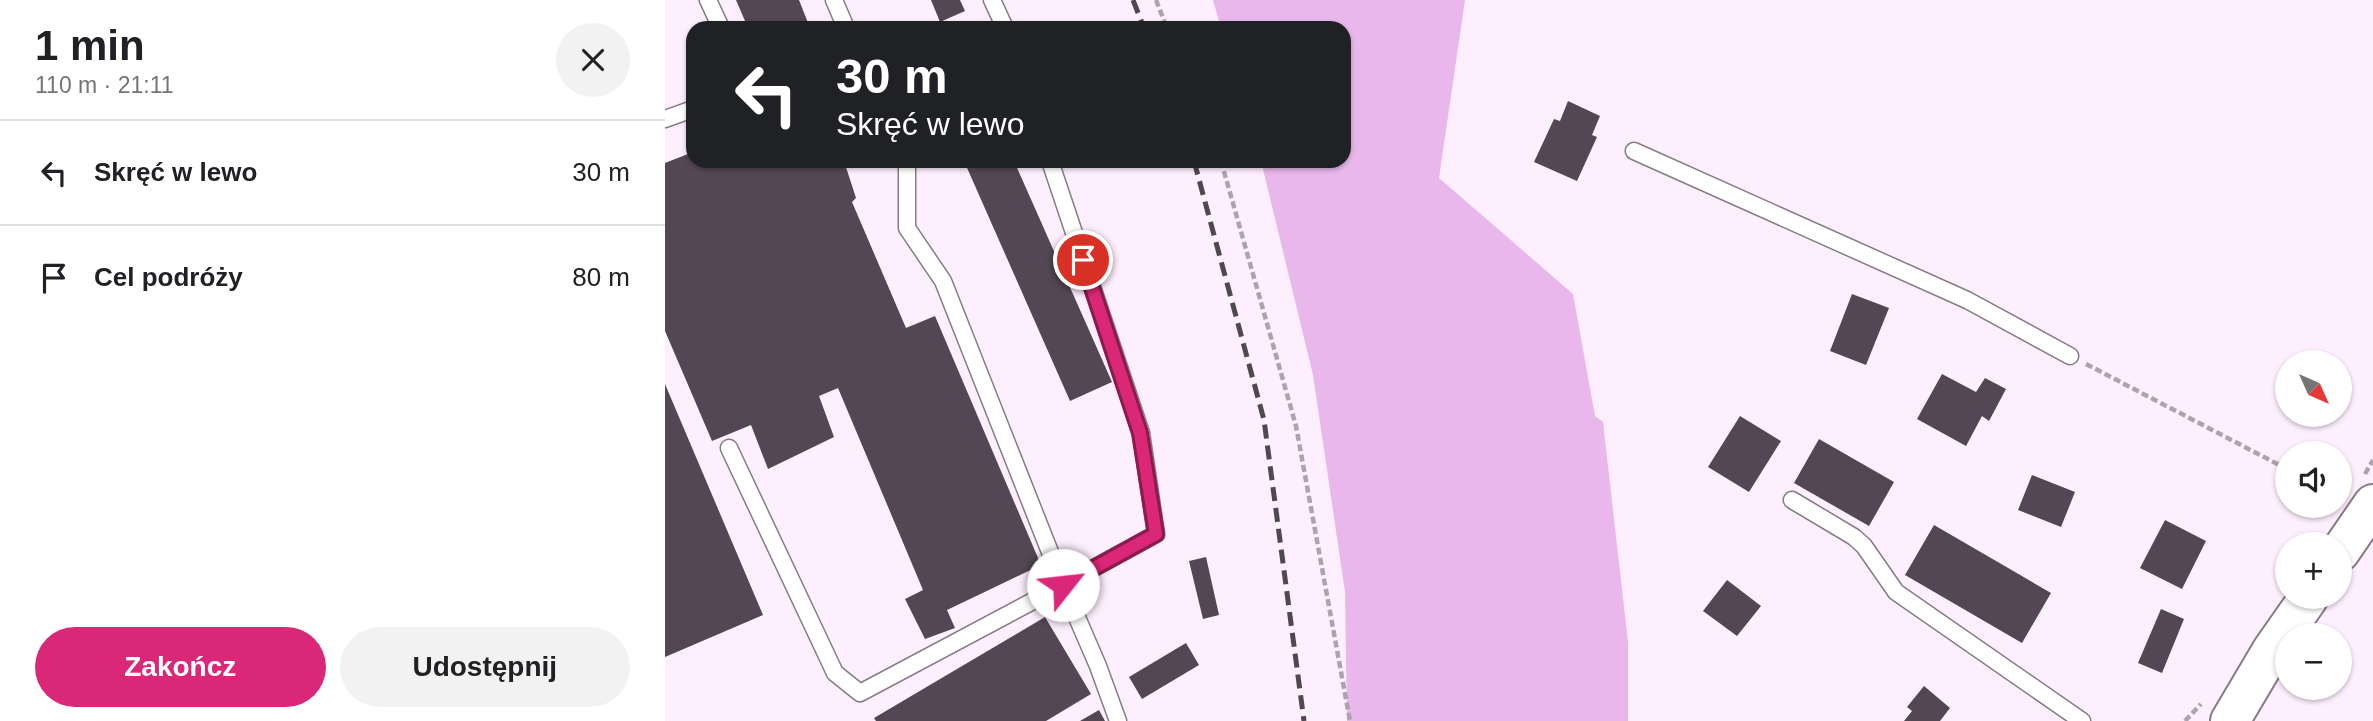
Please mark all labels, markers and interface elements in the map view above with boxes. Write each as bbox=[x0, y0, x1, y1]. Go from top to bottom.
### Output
text: 1 min bbox=[35, 22, 145, 69]
button: close bbox=[556, 23, 630, 97]
icon: left bbox=[721, 49, 812, 140]
text: 30 m bbox=[836, 49, 948, 103]
text: 110 m · 21:11 bbox=[35, 72, 174, 98]
text: Skręć w lewo bbox=[836, 106, 1025, 142]
icon: left bbox=[35, 154, 73, 192]
text: Skręć w lewo bbox=[94, 157, 257, 187]
text: 30 m bbox=[572, 157, 630, 187]
pin bbox=[1053, 230, 1113, 290]
icon: arrive bbox=[1064, 241, 1102, 279]
icon: arrive bbox=[35, 259, 73, 297]
text: Cel podróży bbox=[94, 262, 243, 292]
text: 80 m bbox=[572, 262, 630, 292]
north arrow bbox=[2275, 350, 2352, 427]
map controls bbox=[2275, 350, 2352, 700]
button: sound bbox=[2275, 441, 2352, 518]
button: + bbox=[2275, 532, 2352, 609]
position arrow bbox=[1026, 548, 1100, 622]
button: − bbox=[2275, 623, 2352, 700]
button: Zakończ bbox=[35, 627, 326, 707]
button: Udostępnij bbox=[340, 627, 630, 707]

